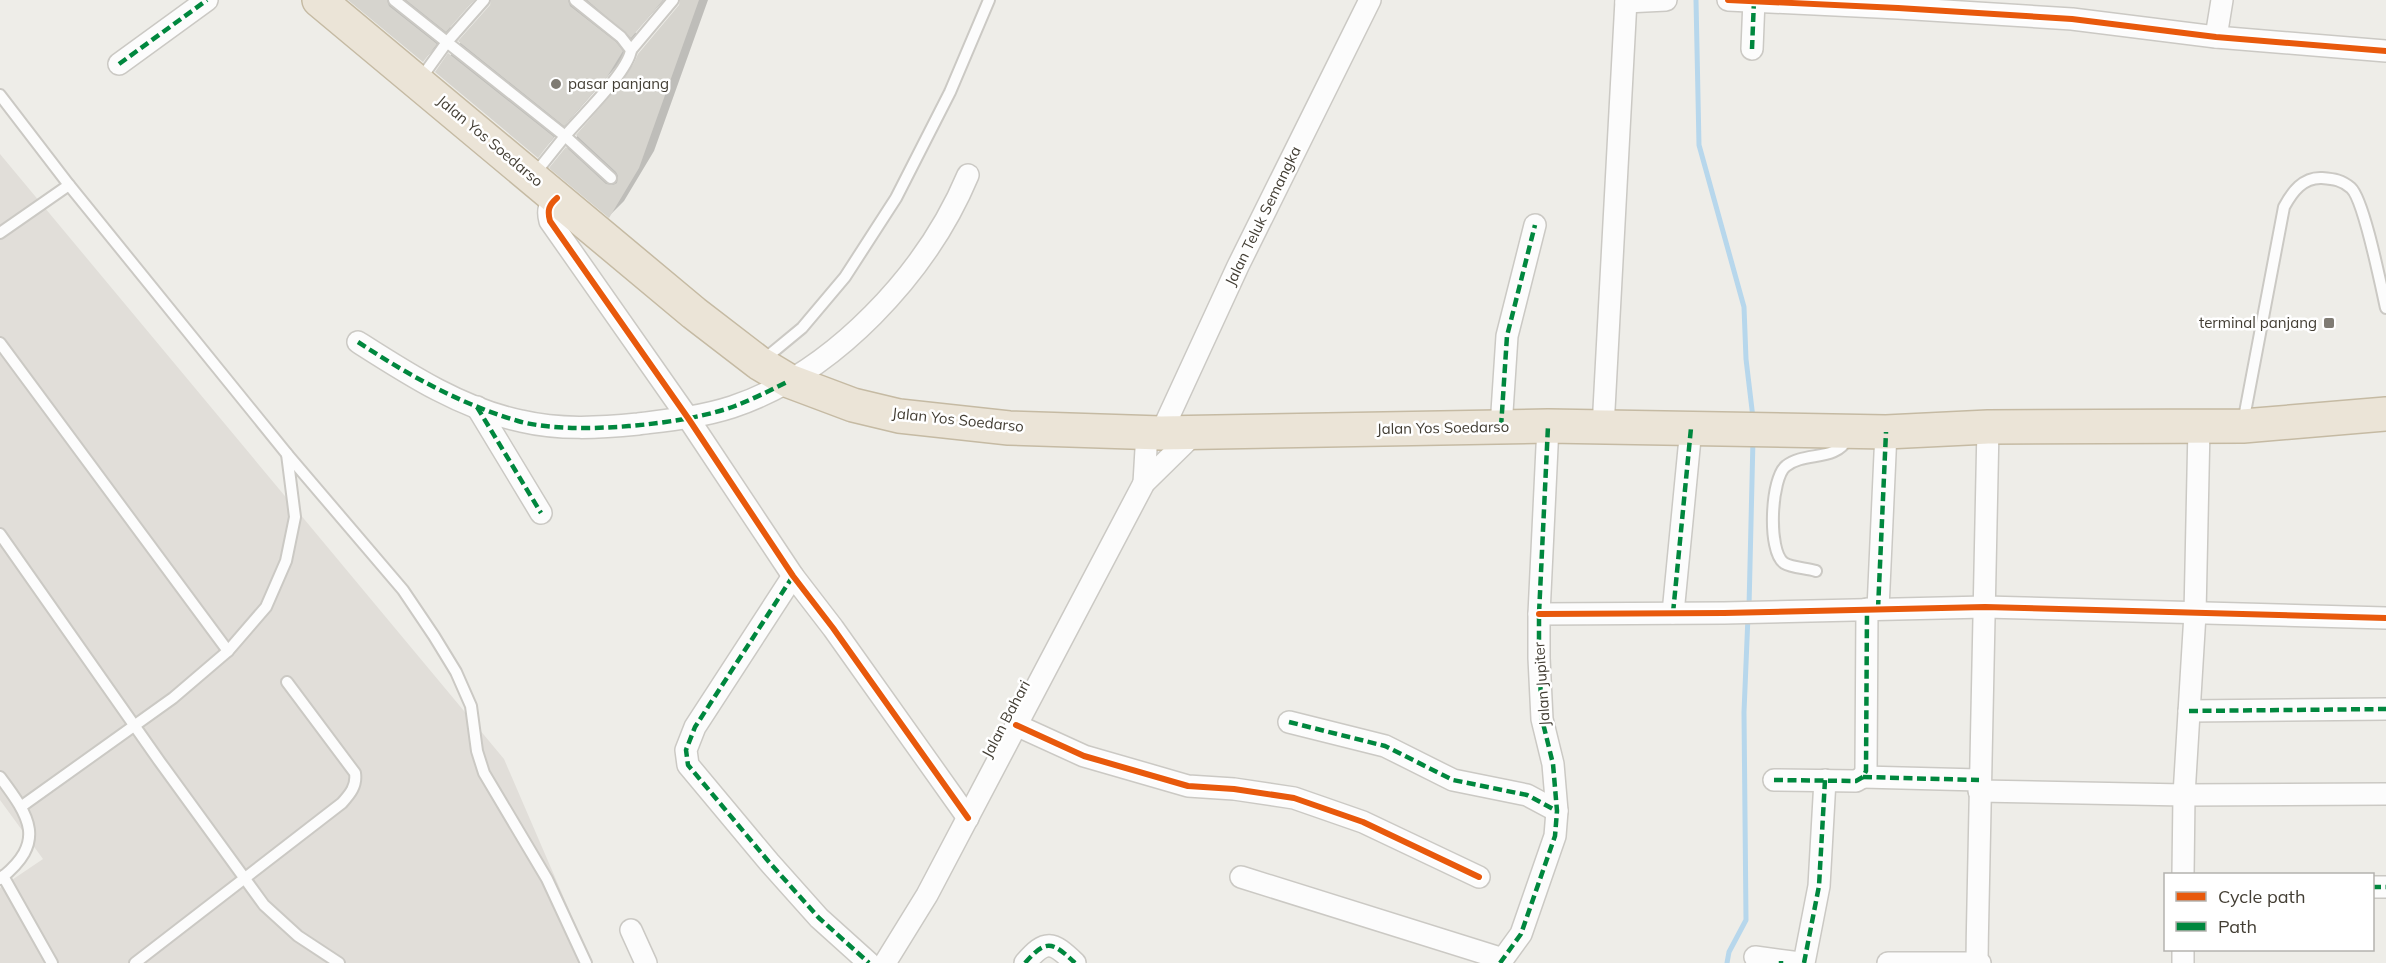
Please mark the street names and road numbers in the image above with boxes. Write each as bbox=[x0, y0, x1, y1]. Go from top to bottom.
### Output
street label: Jalan Yos Soedarso bbox=[433, 91, 547, 190]
street label: Jalan Teluk Semangka bbox=[1220, 143, 1305, 289]
street label: Jalan Yos Soedarso bbox=[891, 403, 1025, 436]
street label: Jalan Yos Soedarso bbox=[1377, 417, 1509, 438]
street label: Jalan Jupiter bbox=[1529, 641, 1554, 727]
street label: Jalan Bahari bbox=[977, 677, 1034, 761]

